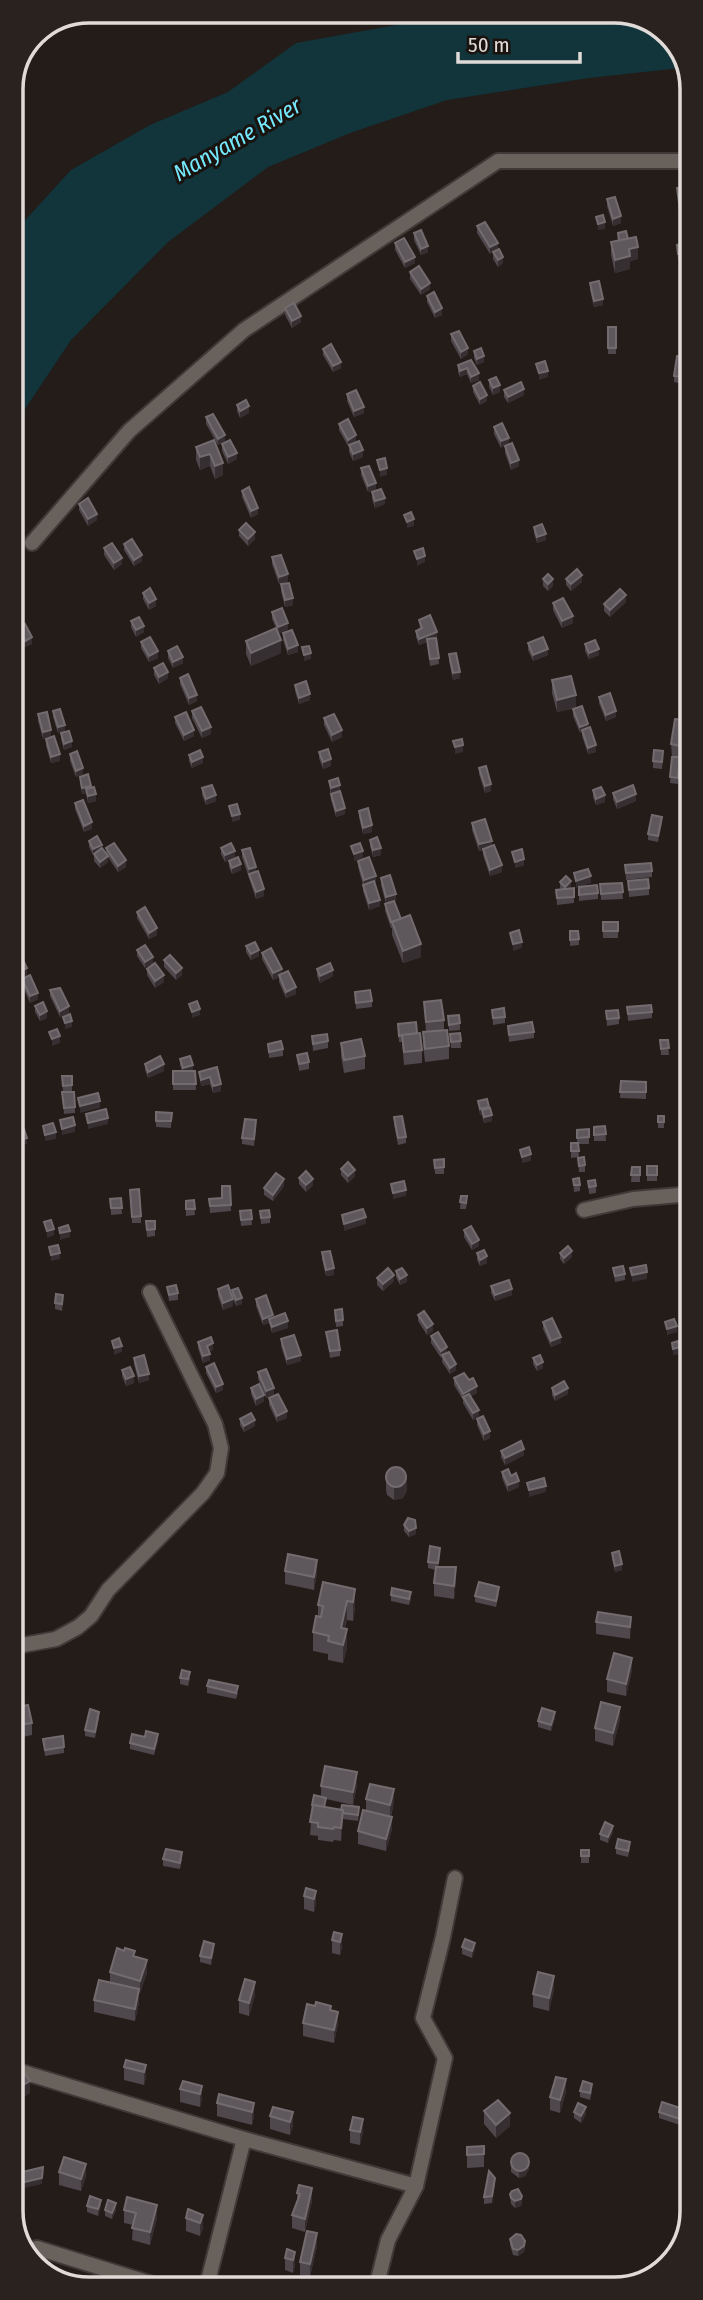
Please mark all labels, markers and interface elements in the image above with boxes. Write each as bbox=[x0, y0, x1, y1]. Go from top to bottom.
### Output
scale bar bbox=[458, 21, 580, 65]
text: 50 m bbox=[468, 32, 510, 58]
water label: Manyame River bbox=[168, 91, 307, 187]

